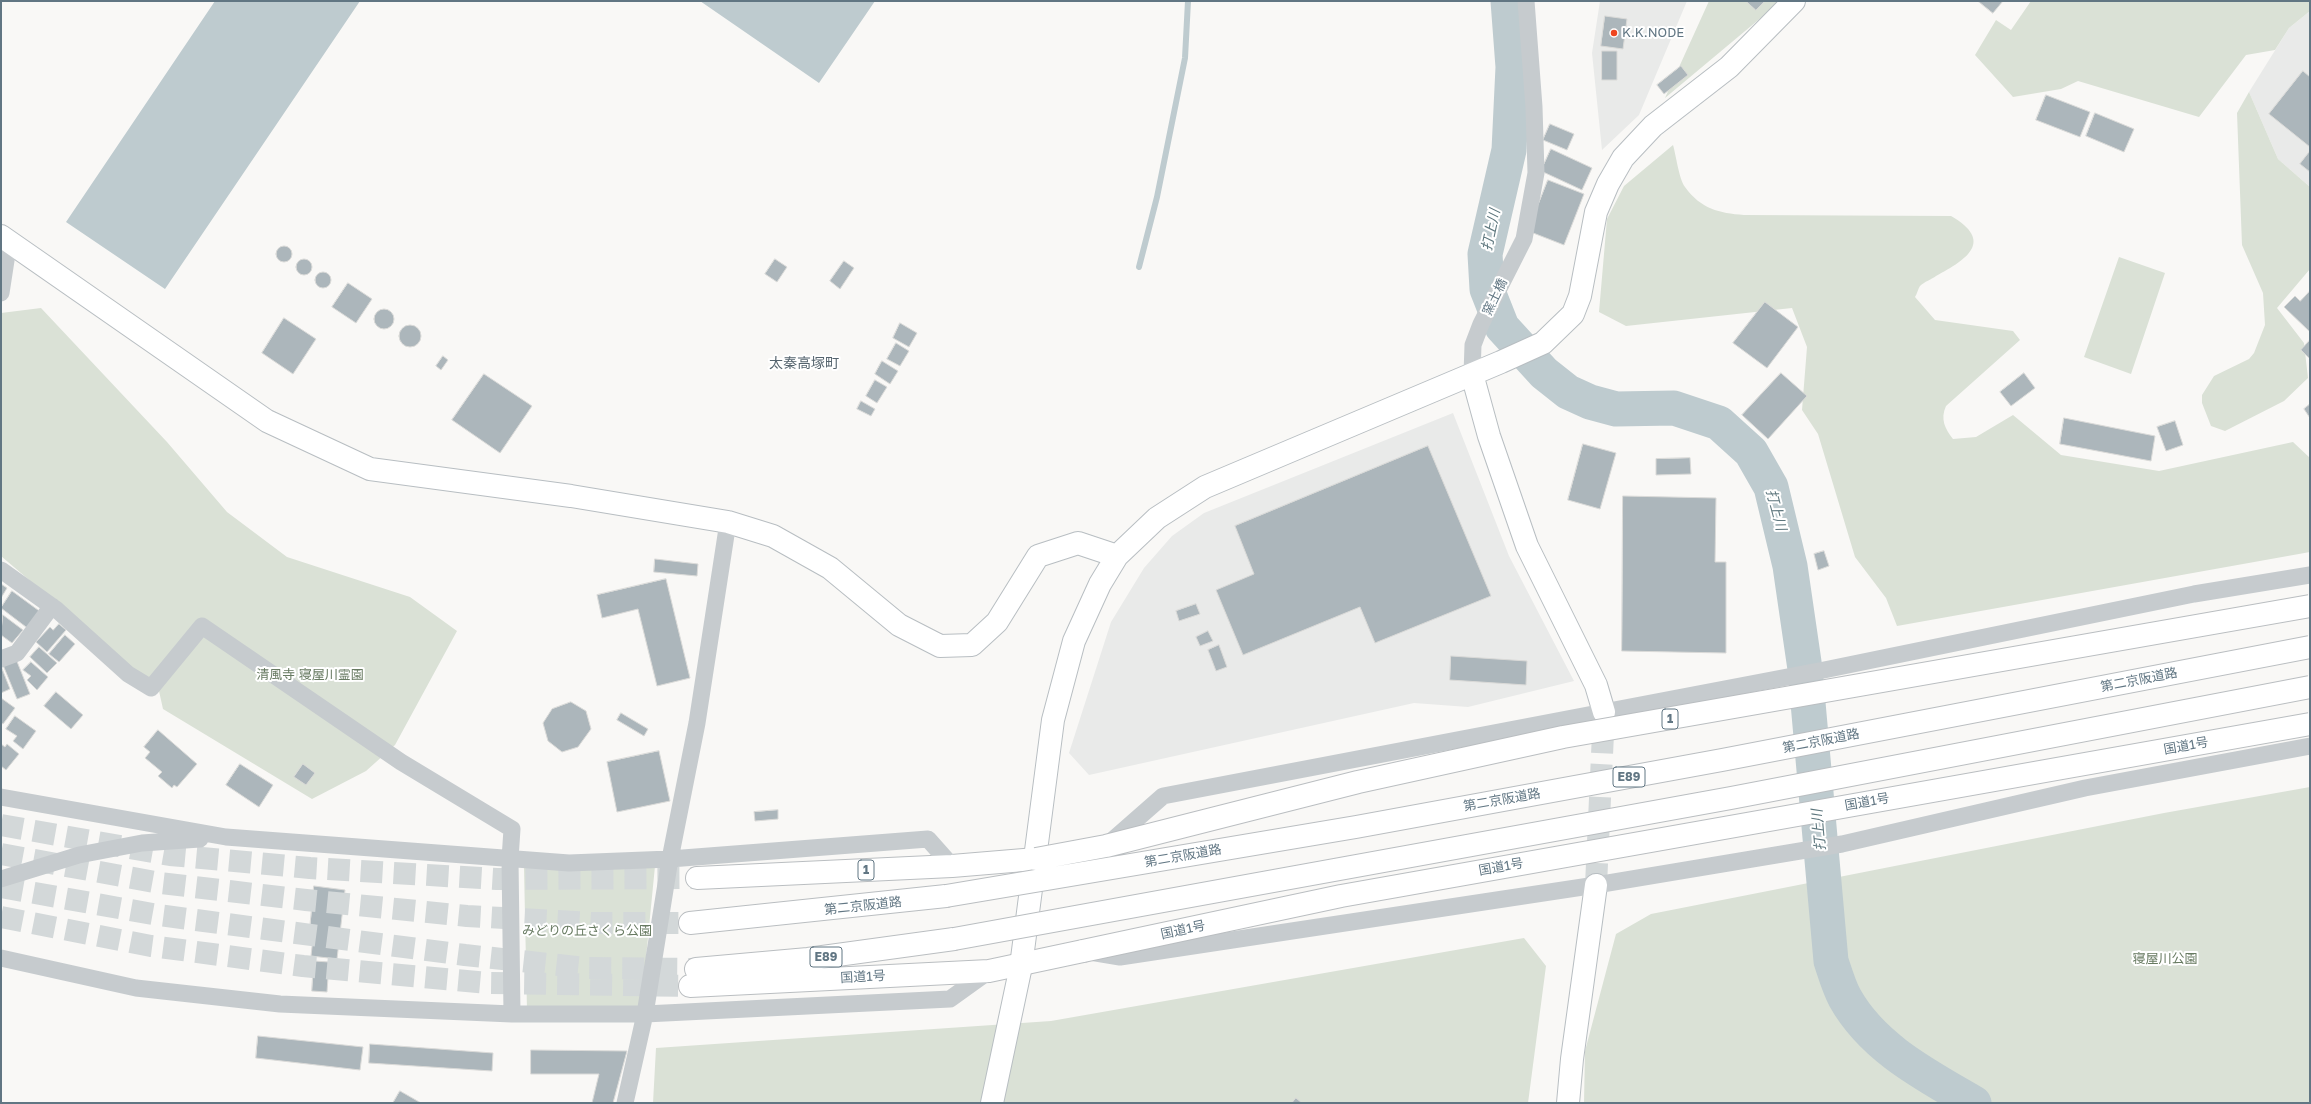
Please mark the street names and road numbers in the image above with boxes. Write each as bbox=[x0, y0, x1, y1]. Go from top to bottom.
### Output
street label: 窯土橋 bbox=[1479, 276, 1511, 318]
street label: 第二京阪道路 bbox=[2099, 665, 2179, 695]
road number: 1 bbox=[1662, 709, 1678, 729]
street label: 第二京阪道路 bbox=[1781, 726, 1861, 756]
street label: 国道1号 bbox=[2162, 734, 2210, 758]
road number: E89 bbox=[1613, 767, 1645, 787]
street label: 第二京阪道路 bbox=[1462, 786, 1542, 814]
street label: 国道1号 bbox=[1843, 790, 1891, 814]
street label: 第二京阪道路 bbox=[1143, 842, 1223, 870]
street label: 国道1号 bbox=[1477, 855, 1525, 879]
road number: 1 bbox=[858, 860, 874, 880]
street label: 第二京阪道路 bbox=[823, 894, 903, 918]
street label: 国道1号 bbox=[1159, 918, 1207, 942]
road number: E89 bbox=[810, 947, 842, 967]
street label: 国道1号 bbox=[840, 968, 886, 986]

